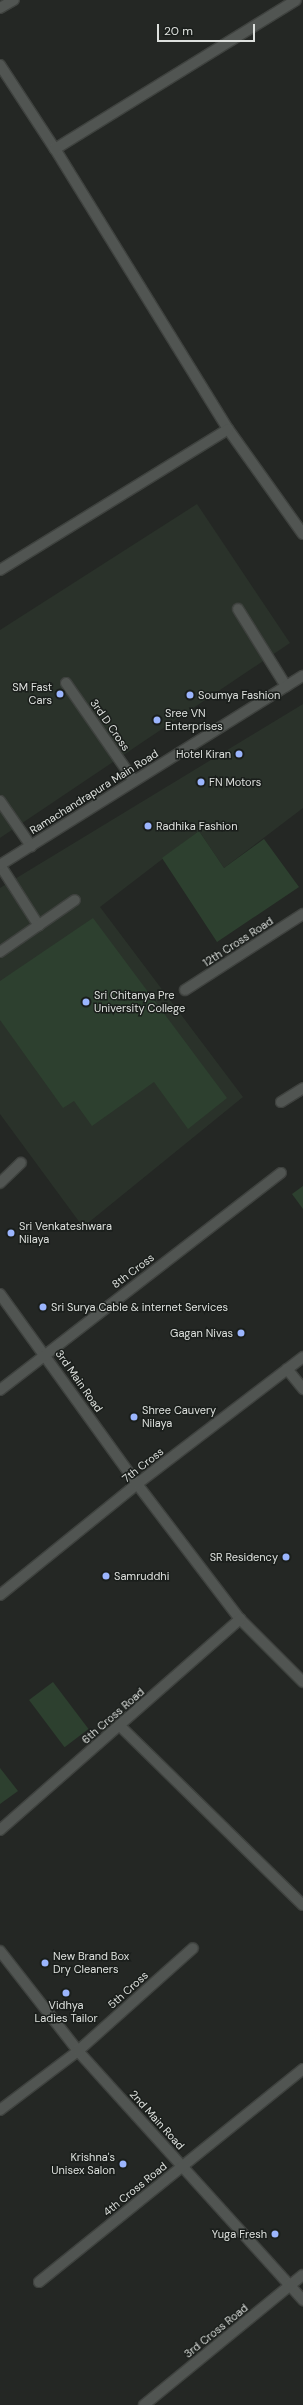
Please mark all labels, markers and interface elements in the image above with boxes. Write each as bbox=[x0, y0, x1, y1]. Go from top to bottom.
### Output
scale bar bbox=[159, 16, 257, 42]
text: 20 m bbox=[164, 23, 193, 39]
place label: SM Fast Cars bbox=[12, 681, 52, 707]
place label: Soumya Fashion bbox=[198, 688, 280, 702]
marker: SM Fast Cars bbox=[55, 689, 65, 699]
marker: Soumya Fashion bbox=[185, 690, 195, 700]
street label: 3rd D Cross bbox=[87, 697, 133, 753]
place label: Sree VN Enterprises bbox=[165, 707, 223, 733]
marker: Sree VN Enterprises bbox=[152, 715, 162, 725]
street label: Ramachandrapura Main Road bbox=[27, 747, 161, 837]
place label: Hotel Kiran bbox=[176, 747, 231, 761]
marker: Hotel Kiran bbox=[234, 749, 244, 759]
place label: FN Motors bbox=[209, 775, 261, 789]
marker: FN Motors bbox=[196, 777, 206, 787]
place label: Radhika Fashion bbox=[156, 819, 237, 833]
marker: Radhika Fashion bbox=[143, 821, 153, 831]
street label: 12th Cross Road bbox=[200, 914, 276, 970]
place label: Sri Chitanya Pre University College bbox=[94, 989, 185, 1015]
marker: Sri Chitanya Pre University College bbox=[81, 997, 91, 1007]
place label: Sri Venkateshwara Nilaya bbox=[19, 1220, 112, 1246]
marker: Sri Venkateshwara Nilaya bbox=[6, 1228, 16, 1238]
street label: 8th Cross bbox=[109, 1251, 157, 1291]
place label: Sri Surya Cable & internet Services bbox=[51, 1300, 228, 1314]
marker: Sri Surya Cable & internet Services bbox=[38, 1302, 48, 1312]
place label: Gagan Nivas bbox=[170, 1326, 233, 1340]
marker: Gagan Nivas bbox=[236, 1328, 246, 1338]
street label: 3rd Main Road bbox=[53, 1347, 105, 1415]
place label: Shree Cauvery Nilaya bbox=[142, 1404, 216, 1430]
marker: Shree Cauvery Nilaya bbox=[129, 1412, 139, 1422]
street label: 7th Cross bbox=[120, 1445, 166, 1485]
place label: SR Residency bbox=[210, 1550, 278, 1564]
marker: SR Residency bbox=[281, 1552, 291, 1562]
place label: Samruddhi bbox=[114, 1569, 169, 1583]
marker: Samruddhi bbox=[101, 1571, 111, 1581]
street label: 6th Cross Road bbox=[79, 1685, 147, 1747]
place label: New Brand Box Dry Cleaners bbox=[53, 1950, 129, 1976]
marker: New Brand Box Dry Cleaners bbox=[40, 1958, 50, 1968]
street label: 5th Cross bbox=[105, 1969, 151, 2011]
marker: Vidhya Ladies Tailor bbox=[61, 1988, 71, 1998]
place label: Vidhya Ladies Tailor bbox=[34, 1999, 98, 2025]
street label: 2nd Main Road bbox=[127, 2088, 187, 2152]
place label: Krishna's Unisex Salon bbox=[51, 2151, 115, 2177]
street label: 4th Cross Road bbox=[101, 2159, 169, 2219]
marker: Krishna's Unisex Salon bbox=[118, 2159, 128, 2169]
place label: Yuga Fresh bbox=[212, 2227, 267, 2241]
marker: Yuga Fresh bbox=[270, 2229, 280, 2239]
street label: 3rd Cross Road bbox=[182, 2301, 250, 2361]

